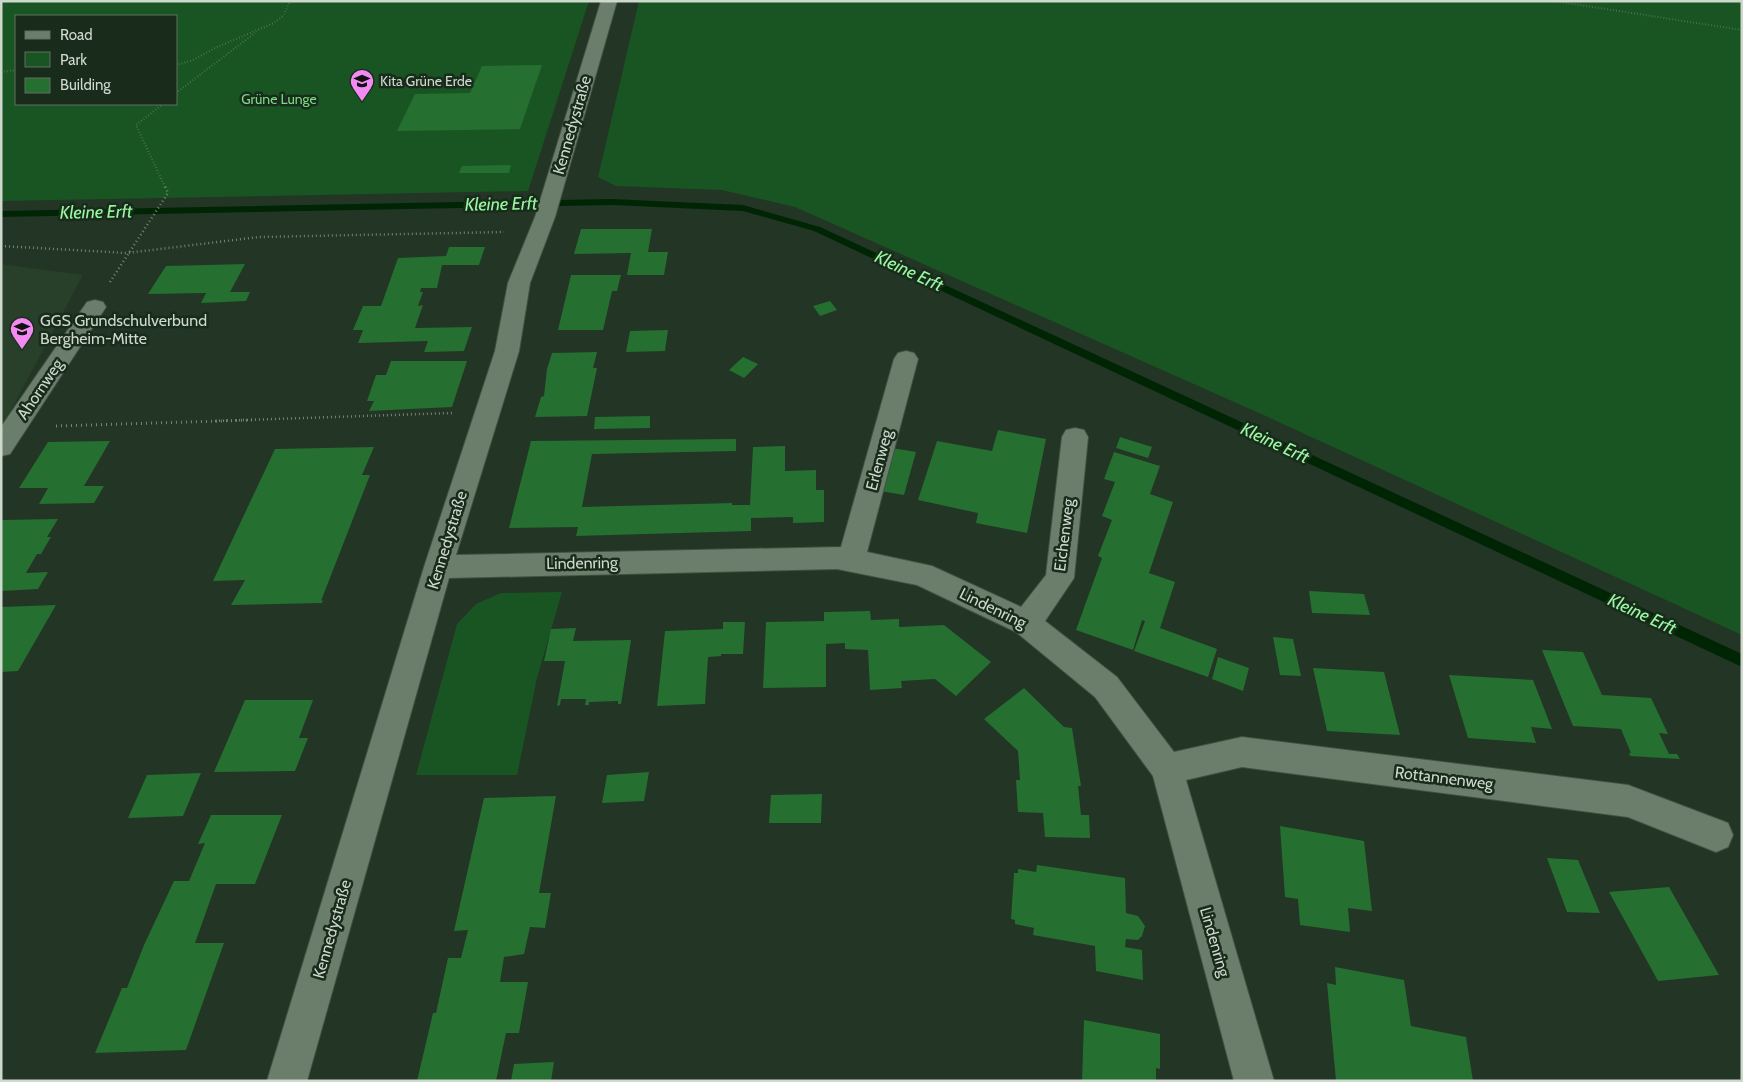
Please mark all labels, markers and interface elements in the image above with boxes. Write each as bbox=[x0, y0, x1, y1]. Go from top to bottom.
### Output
legend bbox=[15, 15, 178, 105]
text: Road bbox=[60, 26, 93, 44]
text: Park bbox=[60, 51, 87, 69]
school or university icon: Kita Grüne Erde bbox=[349, 68, 375, 102]
place label: Kita Grüne Erde bbox=[380, 72, 472, 90]
street label: Kennedystraße bbox=[549, 74, 595, 176]
text: Building bbox=[60, 76, 111, 94]
park label: Grüne Lunge bbox=[241, 90, 317, 108]
water label: Kleine Erft bbox=[464, 192, 538, 216]
water label: Kleine Erft bbox=[59, 200, 133, 224]
water label: Kleine Erft bbox=[871, 246, 947, 297]
place label: GGS Grundschulverbund Bergheim-Mitte bbox=[40, 311, 207, 348]
school or university icon: GGS Grundschulverbund Bergheim-Mitte bbox=[9, 316, 35, 350]
street label: Ahornweg bbox=[13, 354, 68, 423]
water label: Kleine Erft bbox=[1237, 418, 1313, 469]
street label: Erlenweg bbox=[862, 427, 896, 492]
street label: Kennedystraße bbox=[423, 489, 471, 591]
street label: Eichenweg bbox=[1050, 496, 1078, 572]
street label: Lindenring bbox=[546, 553, 619, 573]
street label: Lindenring bbox=[957, 584, 1030, 633]
water label: Kleine Erft bbox=[1604, 589, 1680, 640]
street label: Rottannenweg bbox=[1394, 763, 1495, 794]
street label: Kennedystraße bbox=[309, 878, 355, 980]
street label: Lindenring bbox=[1196, 905, 1234, 980]

